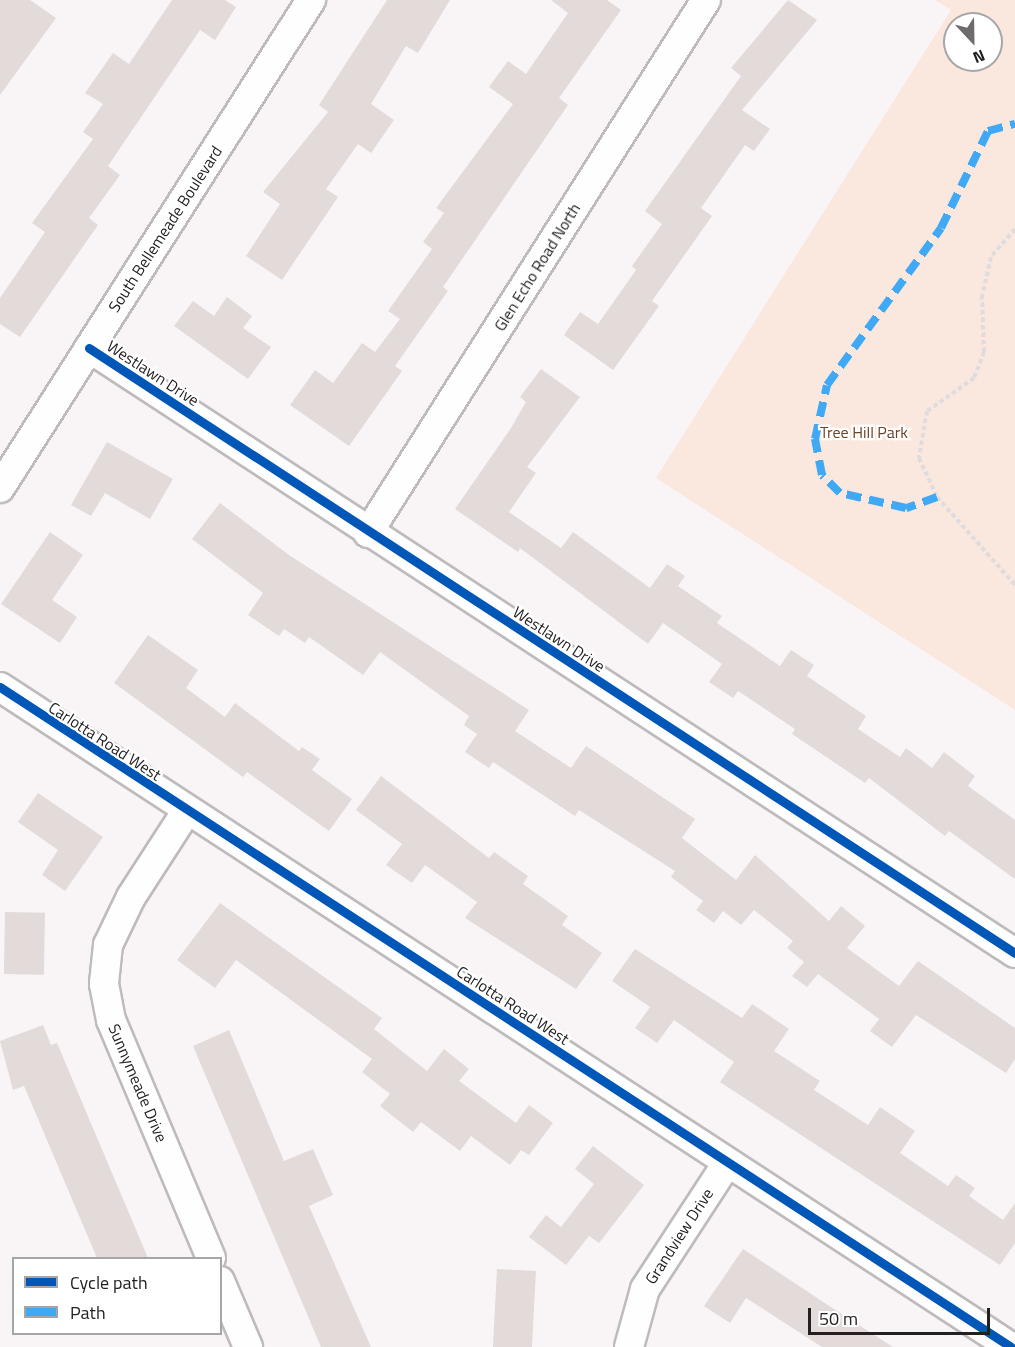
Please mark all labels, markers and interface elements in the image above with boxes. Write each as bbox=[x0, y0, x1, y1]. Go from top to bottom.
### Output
north arrow bbox=[943, 12, 1003, 72]
text: N bbox=[969, 44, 989, 70]
street label: South Bellemeade Boulevard bbox=[104, 142, 226, 316]
street label: Glen Echo Road North bbox=[490, 200, 584, 334]
street label: Westlawn Drive bbox=[103, 336, 203, 410]
park label: Tree Hill Park bbox=[820, 422, 908, 442]
street label: Westlawn Drive bbox=[509, 602, 609, 676]
street label: Carlotta Road West bbox=[45, 697, 165, 785]
street label: Carlotta Road West bbox=[453, 961, 573, 1049]
street label: Sunnymeade Drive bbox=[104, 1021, 172, 1145]
street label: Grandview Drive bbox=[641, 1184, 717, 1288]
legend bbox=[12, 1257, 222, 1335]
text: Cycle path bbox=[70, 1269, 148, 1296]
scale bar bbox=[811, 1296, 992, 1334]
text: Path bbox=[70, 1299, 106, 1326]
text: 50 m bbox=[819, 1305, 858, 1332]

